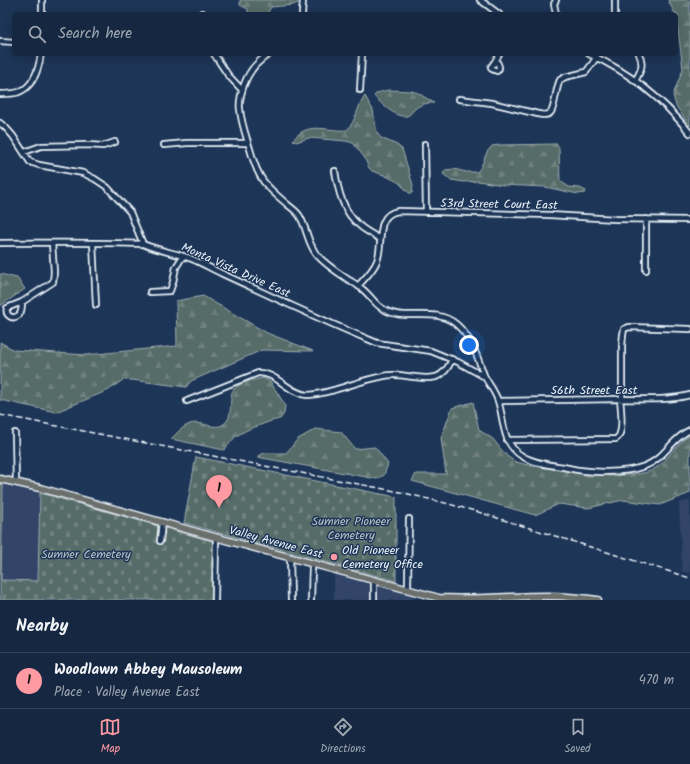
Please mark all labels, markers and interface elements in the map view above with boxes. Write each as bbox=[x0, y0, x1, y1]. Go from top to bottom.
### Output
search box bbox=[12, 12, 678, 56]
text: Search here bbox=[58, 22, 132, 46]
icon: search bbox=[26, 23, 48, 45]
street label: 53rd Street Court East bbox=[440, 194, 558, 215]
street label: Monta Vista Drive East bbox=[178, 238, 294, 303]
your location bbox=[459, 335, 479, 355]
street label: 56th Street East bbox=[551, 381, 638, 400]
pin: 1 bbox=[206, 475, 232, 508]
park label: Sumner Pioneer Cemetery bbox=[312, 512, 391, 545]
street label: Valley Avenue East bbox=[227, 521, 325, 564]
place label: Old Pioneer Cemetery Office bbox=[342, 541, 424, 574]
park label: Sumner Cemetery bbox=[41, 545, 131, 564]
marker: Old Pioneer Cemetery Office bbox=[329, 552, 339, 562]
text: Nearby bbox=[16, 613, 68, 640]
text: Woodlawn Abbey Mausoleum bbox=[54, 658, 242, 682]
text: 1 bbox=[27, 670, 31, 691]
text: 470 m bbox=[639, 670, 674, 691]
text: Place · Valley Avenue East bbox=[54, 682, 200, 703]
tab: Map bbox=[99, 716, 121, 758]
tab: Directions bbox=[320, 716, 366, 758]
tab: Saved bbox=[565, 716, 591, 758]

